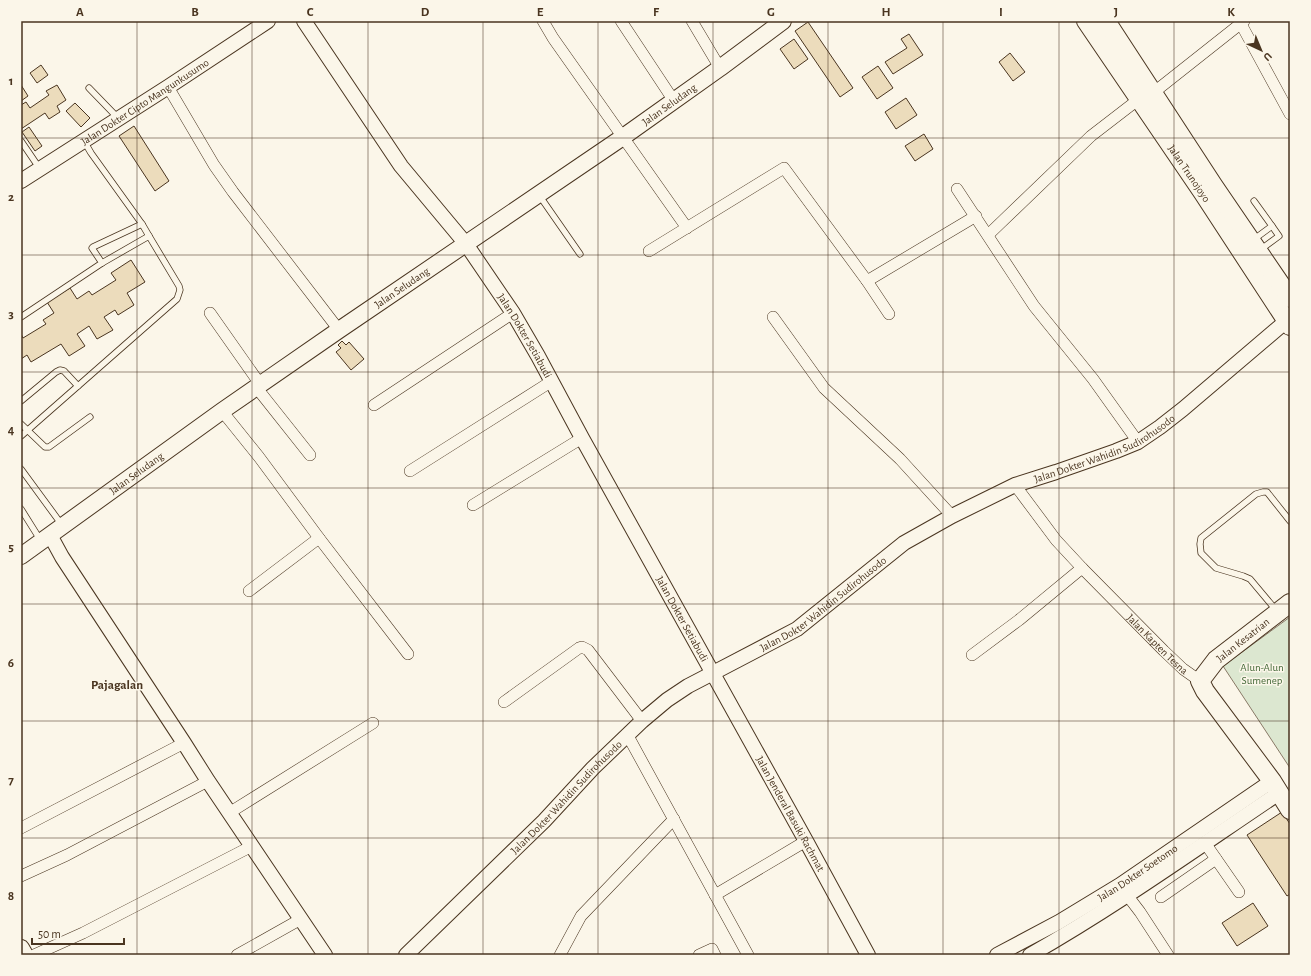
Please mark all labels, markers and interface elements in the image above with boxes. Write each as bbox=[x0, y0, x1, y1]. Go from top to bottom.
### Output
text: A bbox=[76, 6, 84, 19]
text: B bbox=[191, 6, 199, 19]
text: C bbox=[307, 6, 314, 19]
text: D bbox=[421, 6, 430, 19]
text: E bbox=[537, 6, 544, 19]
text: F bbox=[653, 6, 660, 19]
text: G bbox=[767, 6, 775, 19]
text: H bbox=[881, 6, 891, 19]
text: I bbox=[999, 6, 1003, 19]
text: J bbox=[1114, 6, 1118, 19]
text: K bbox=[1227, 6, 1235, 19]
north arrow bbox=[1241, 30, 1281, 70]
text: U bbox=[1261, 50, 1274, 63]
street label: Jalan Dokter Cipto Mangunkusumo bbox=[79, 56, 211, 147]
text: 1 bbox=[9, 75, 13, 88]
street label: Jalan Seludang bbox=[640, 81, 699, 127]
street label: Jalan Trunojoyo bbox=[1166, 143, 1213, 204]
text: 2 bbox=[8, 191, 14, 204]
street label: Jalan Seludang bbox=[372, 265, 432, 310]
street label: Jalan Dokter Setiabudi bbox=[496, 291, 554, 380]
text: 3 bbox=[8, 308, 14, 321]
street label: Jalan Dokter Wahidin Sudirohusodo bbox=[1033, 412, 1177, 484]
text: 4 bbox=[8, 424, 15, 437]
street label: Jalan Seludang bbox=[107, 449, 166, 496]
text: 5 bbox=[8, 541, 14, 554]
street label: Jalan Dokter Wahidin Sudirohusodo bbox=[758, 554, 888, 653]
street label: Jalan Dokter Setiabudi bbox=[654, 574, 711, 663]
street label: Jalan Kapten Tesna bbox=[1125, 612, 1190, 676]
street label: Jalan Kesatrian bbox=[1214, 616, 1272, 664]
text: 6 bbox=[8, 657, 14, 670]
park label: Alun-Alun Sumenep bbox=[1240, 662, 1284, 686]
district label: Pajagalan bbox=[91, 679, 143, 692]
street label: Jalan Dokter Wahidin Sudirohusodo bbox=[508, 738, 624, 856]
street label: Jalan Jenderal Basuki Rachmat bbox=[754, 754, 827, 874]
text: 7 bbox=[8, 774, 14, 787]
street label: Jalan Dokter Soetomo bbox=[1096, 842, 1179, 903]
text: 8 bbox=[8, 890, 14, 903]
scale bar bbox=[32, 920, 124, 946]
text: 50 m bbox=[38, 928, 61, 940]

